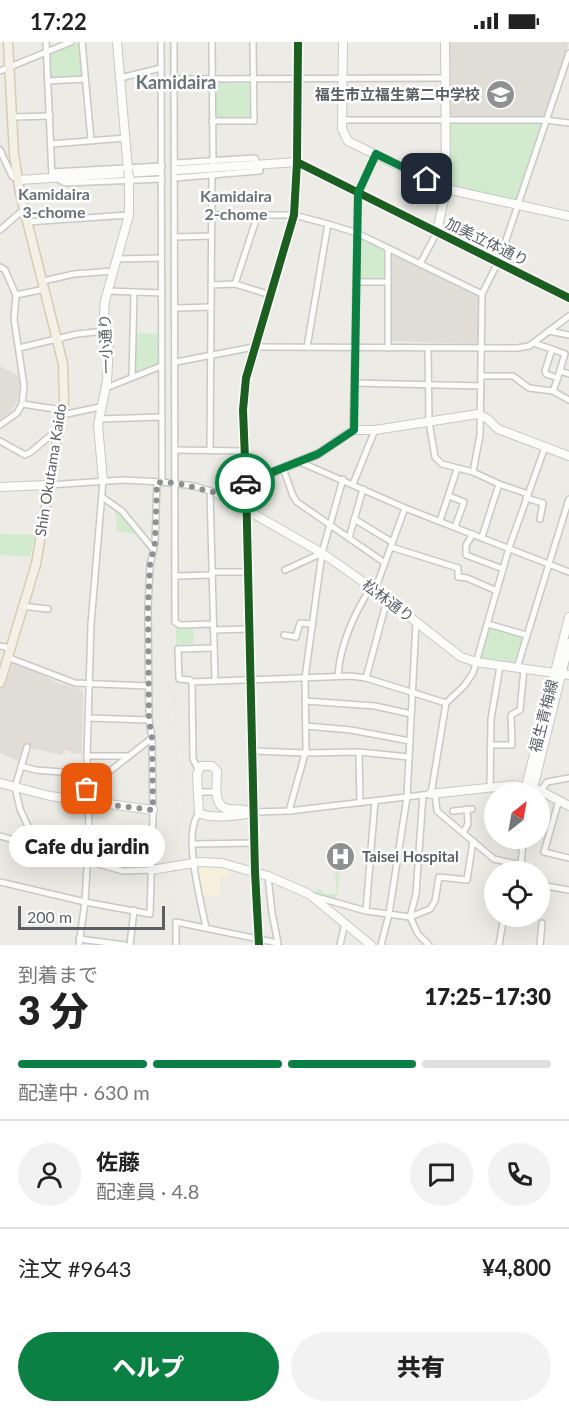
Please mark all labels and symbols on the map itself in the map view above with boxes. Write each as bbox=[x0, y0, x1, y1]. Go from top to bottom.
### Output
district label: Kamidaira bbox=[136, 71, 216, 93]
school or university icon: 福生市立福生第二中学校 bbox=[485, 79, 517, 111]
place label: 福生市立福生第二中学校 bbox=[314, 85, 480, 103]
pin bbox=[401, 153, 452, 204]
district label: Kamidaira 3-chome bbox=[18, 184, 90, 221]
district label: Kamidaira 2-chome bbox=[200, 186, 272, 223]
street label: 加美立体通り bbox=[443, 213, 532, 269]
street label: 一小通り bbox=[95, 314, 115, 374]
street label: Shin Okutama Kaido bbox=[31, 402, 69, 538]
courier bbox=[215, 453, 275, 513]
street label: 松林通り bbox=[359, 575, 418, 625]
street label: 福生青梅線 bbox=[525, 677, 561, 754]
pin bbox=[61, 763, 112, 814]
north arrow bbox=[484, 783, 550, 849]
callout: Cafe du jardin bbox=[9, 825, 165, 867]
hospital icon: Taisei Hospital bbox=[325, 841, 357, 873]
place label: Taisei Hospital bbox=[362, 847, 459, 865]
scale bar bbox=[18, 903, 165, 930]

